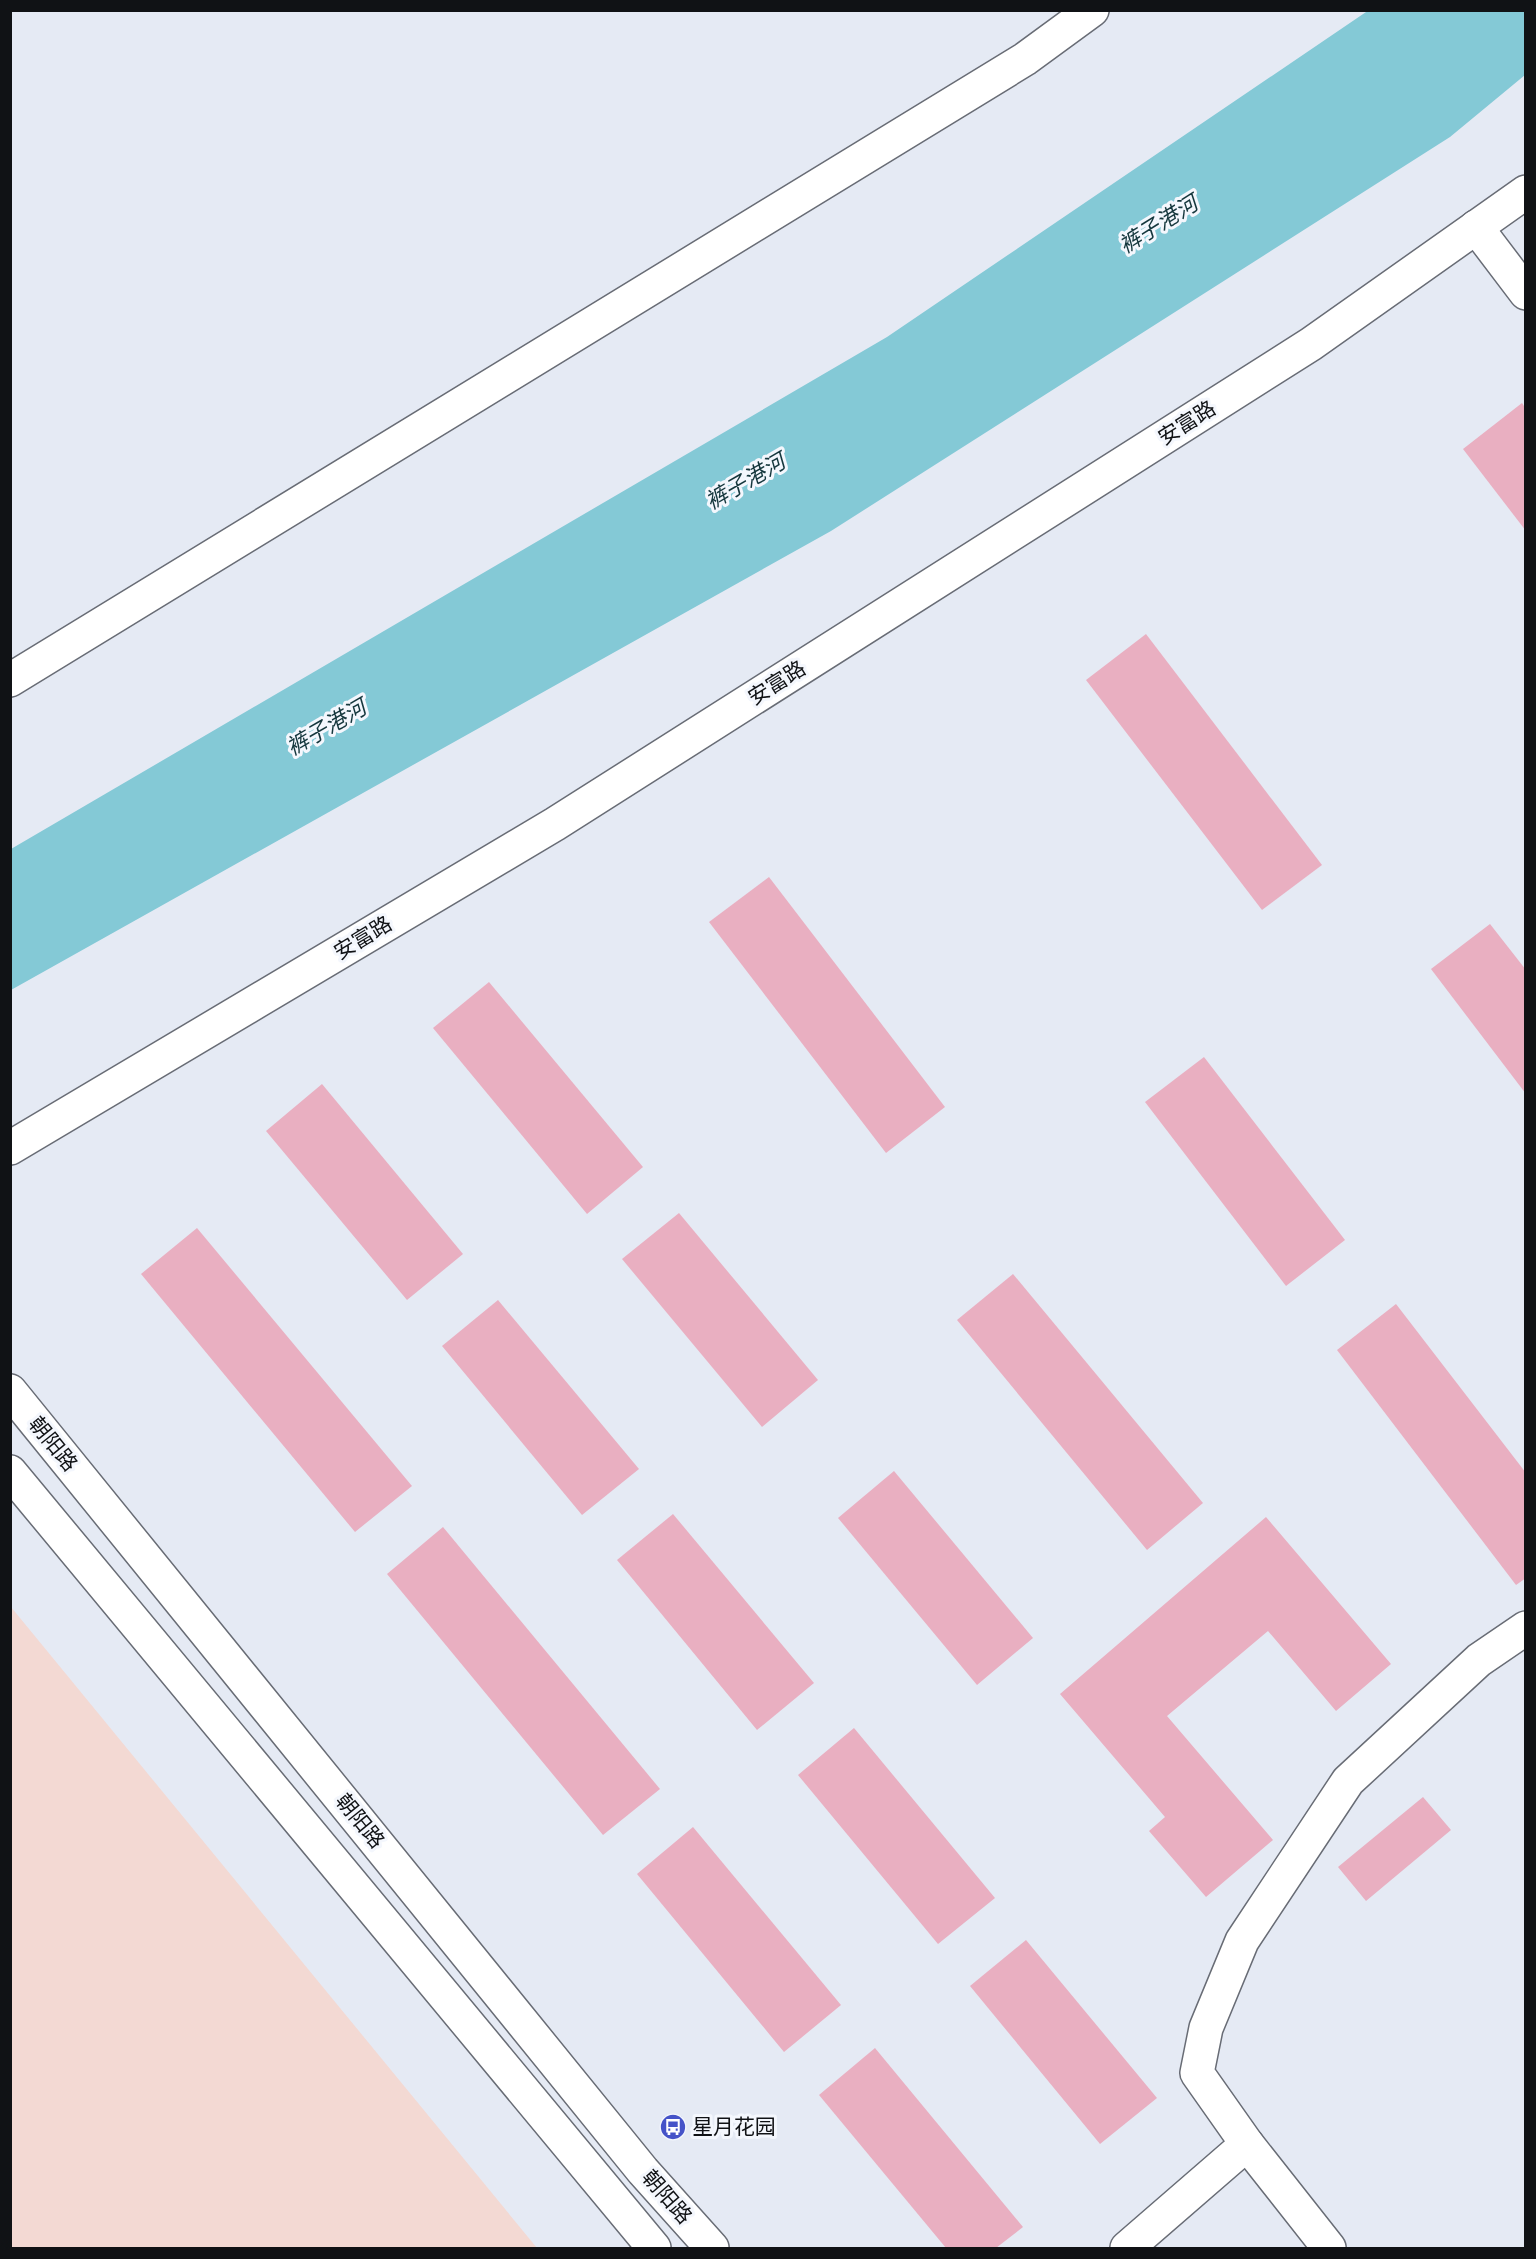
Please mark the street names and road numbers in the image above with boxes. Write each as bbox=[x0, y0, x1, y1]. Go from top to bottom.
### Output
street label: 安富路 bbox=[1153, 394, 1221, 451]
street label: 安富路 bbox=[743, 654, 811, 711]
street label: 安富路 bbox=[329, 910, 397, 965]
street label: 朝阳路 bbox=[23, 1411, 84, 1477]
street label: 朝阳路 bbox=[330, 1788, 391, 1854]
street label: 朝阳路 bbox=[637, 2164, 698, 2229]

